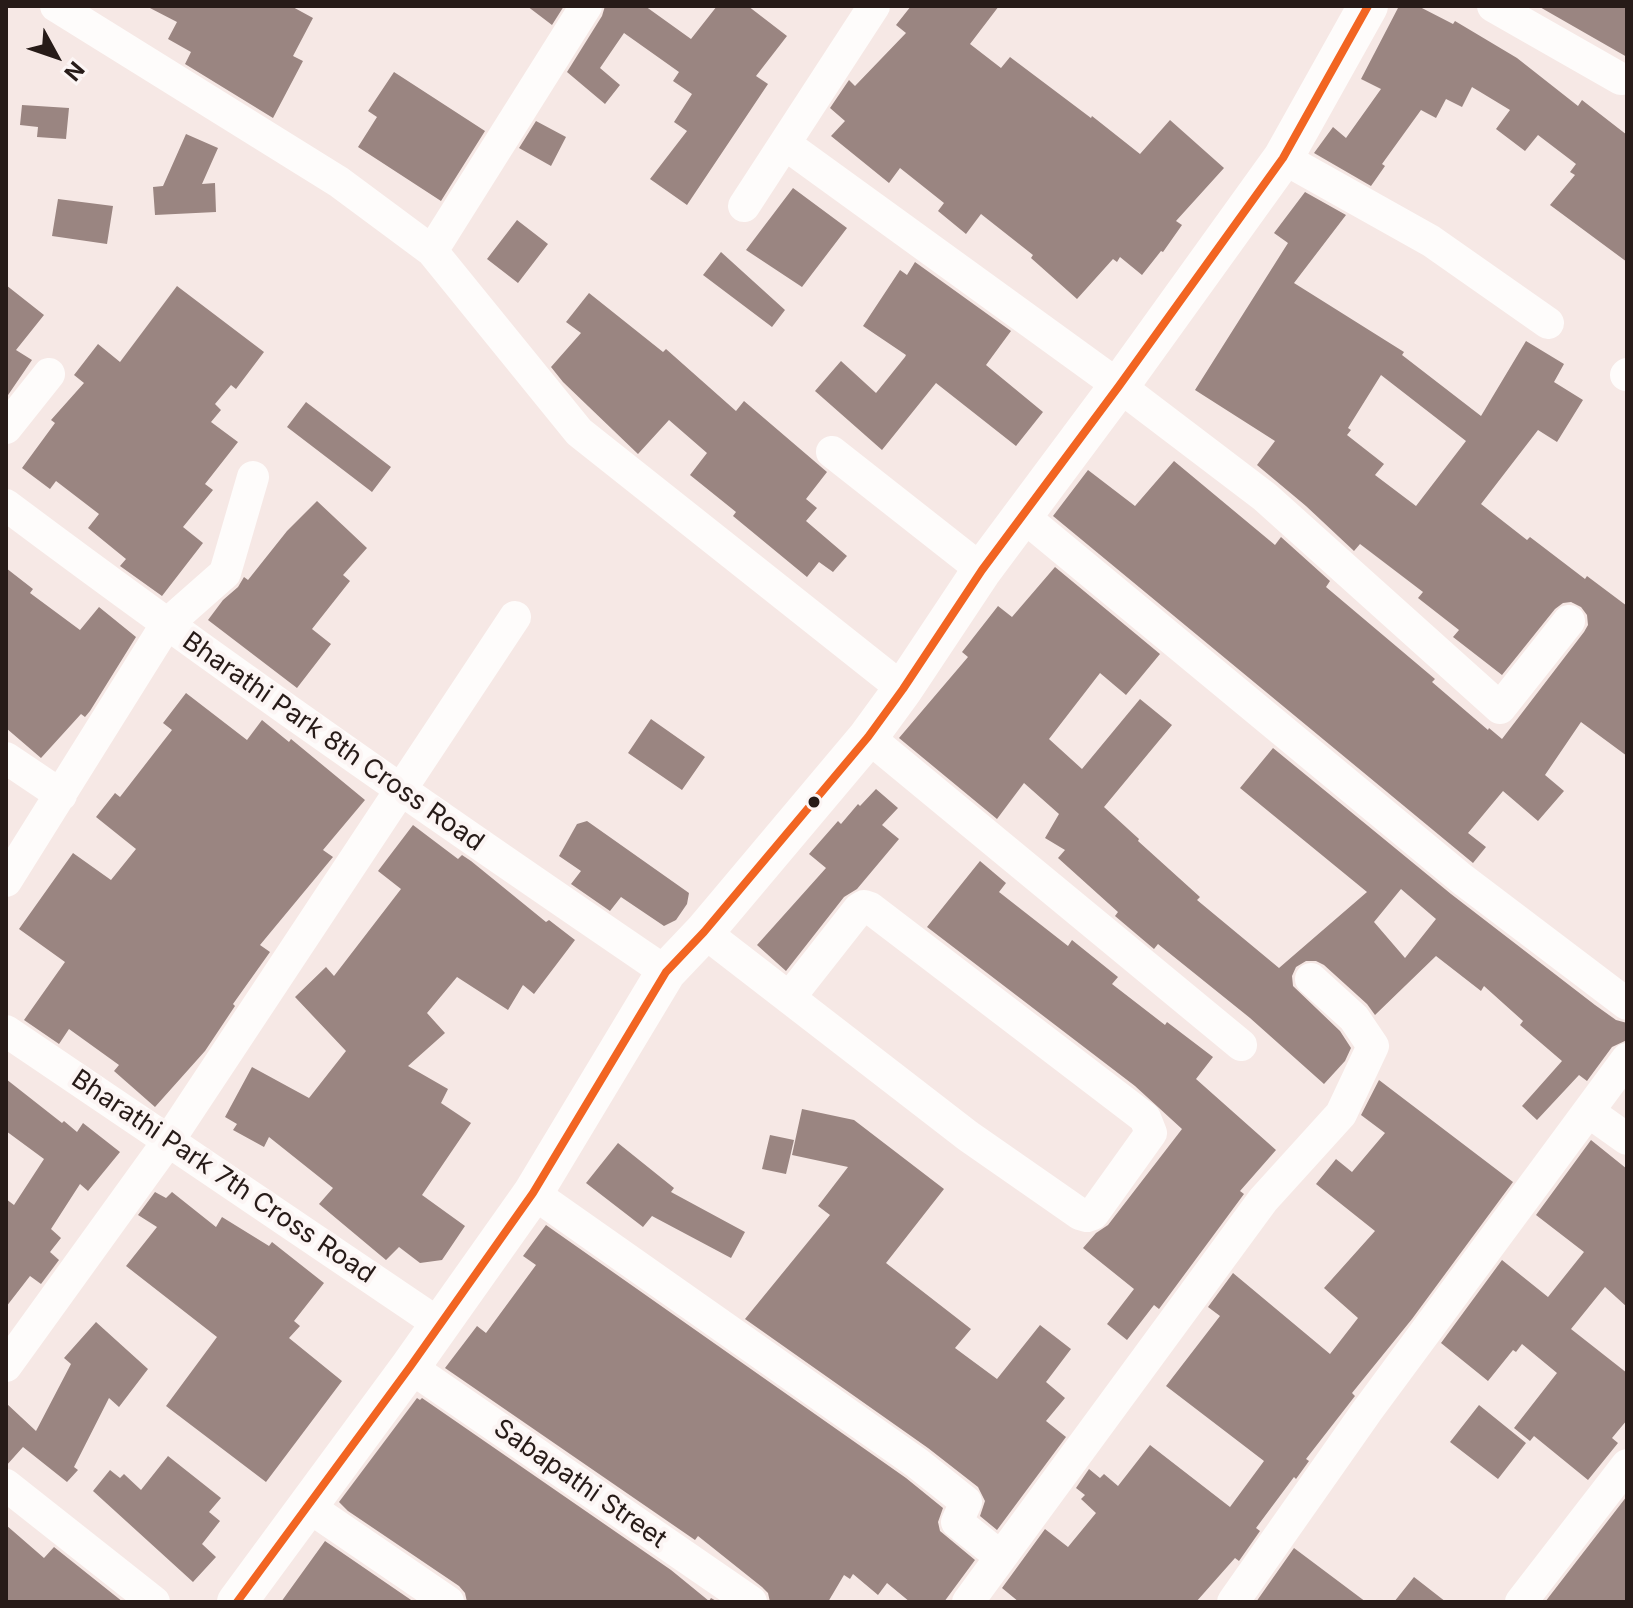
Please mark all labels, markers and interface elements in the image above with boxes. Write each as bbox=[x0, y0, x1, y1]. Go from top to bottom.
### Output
north arrow bbox=[16, 16, 96, 96]
text: N bbox=[59, 57, 90, 86]
street label: Bharathi Park 8th Cross Road bbox=[176, 626, 490, 858]
unlabelled marker bbox=[806, 794, 822, 810]
street label: Bharathi Park 7th Cross Road bbox=[65, 1064, 381, 1290]
street label: Sabapathi Street bbox=[488, 1413, 672, 1555]

